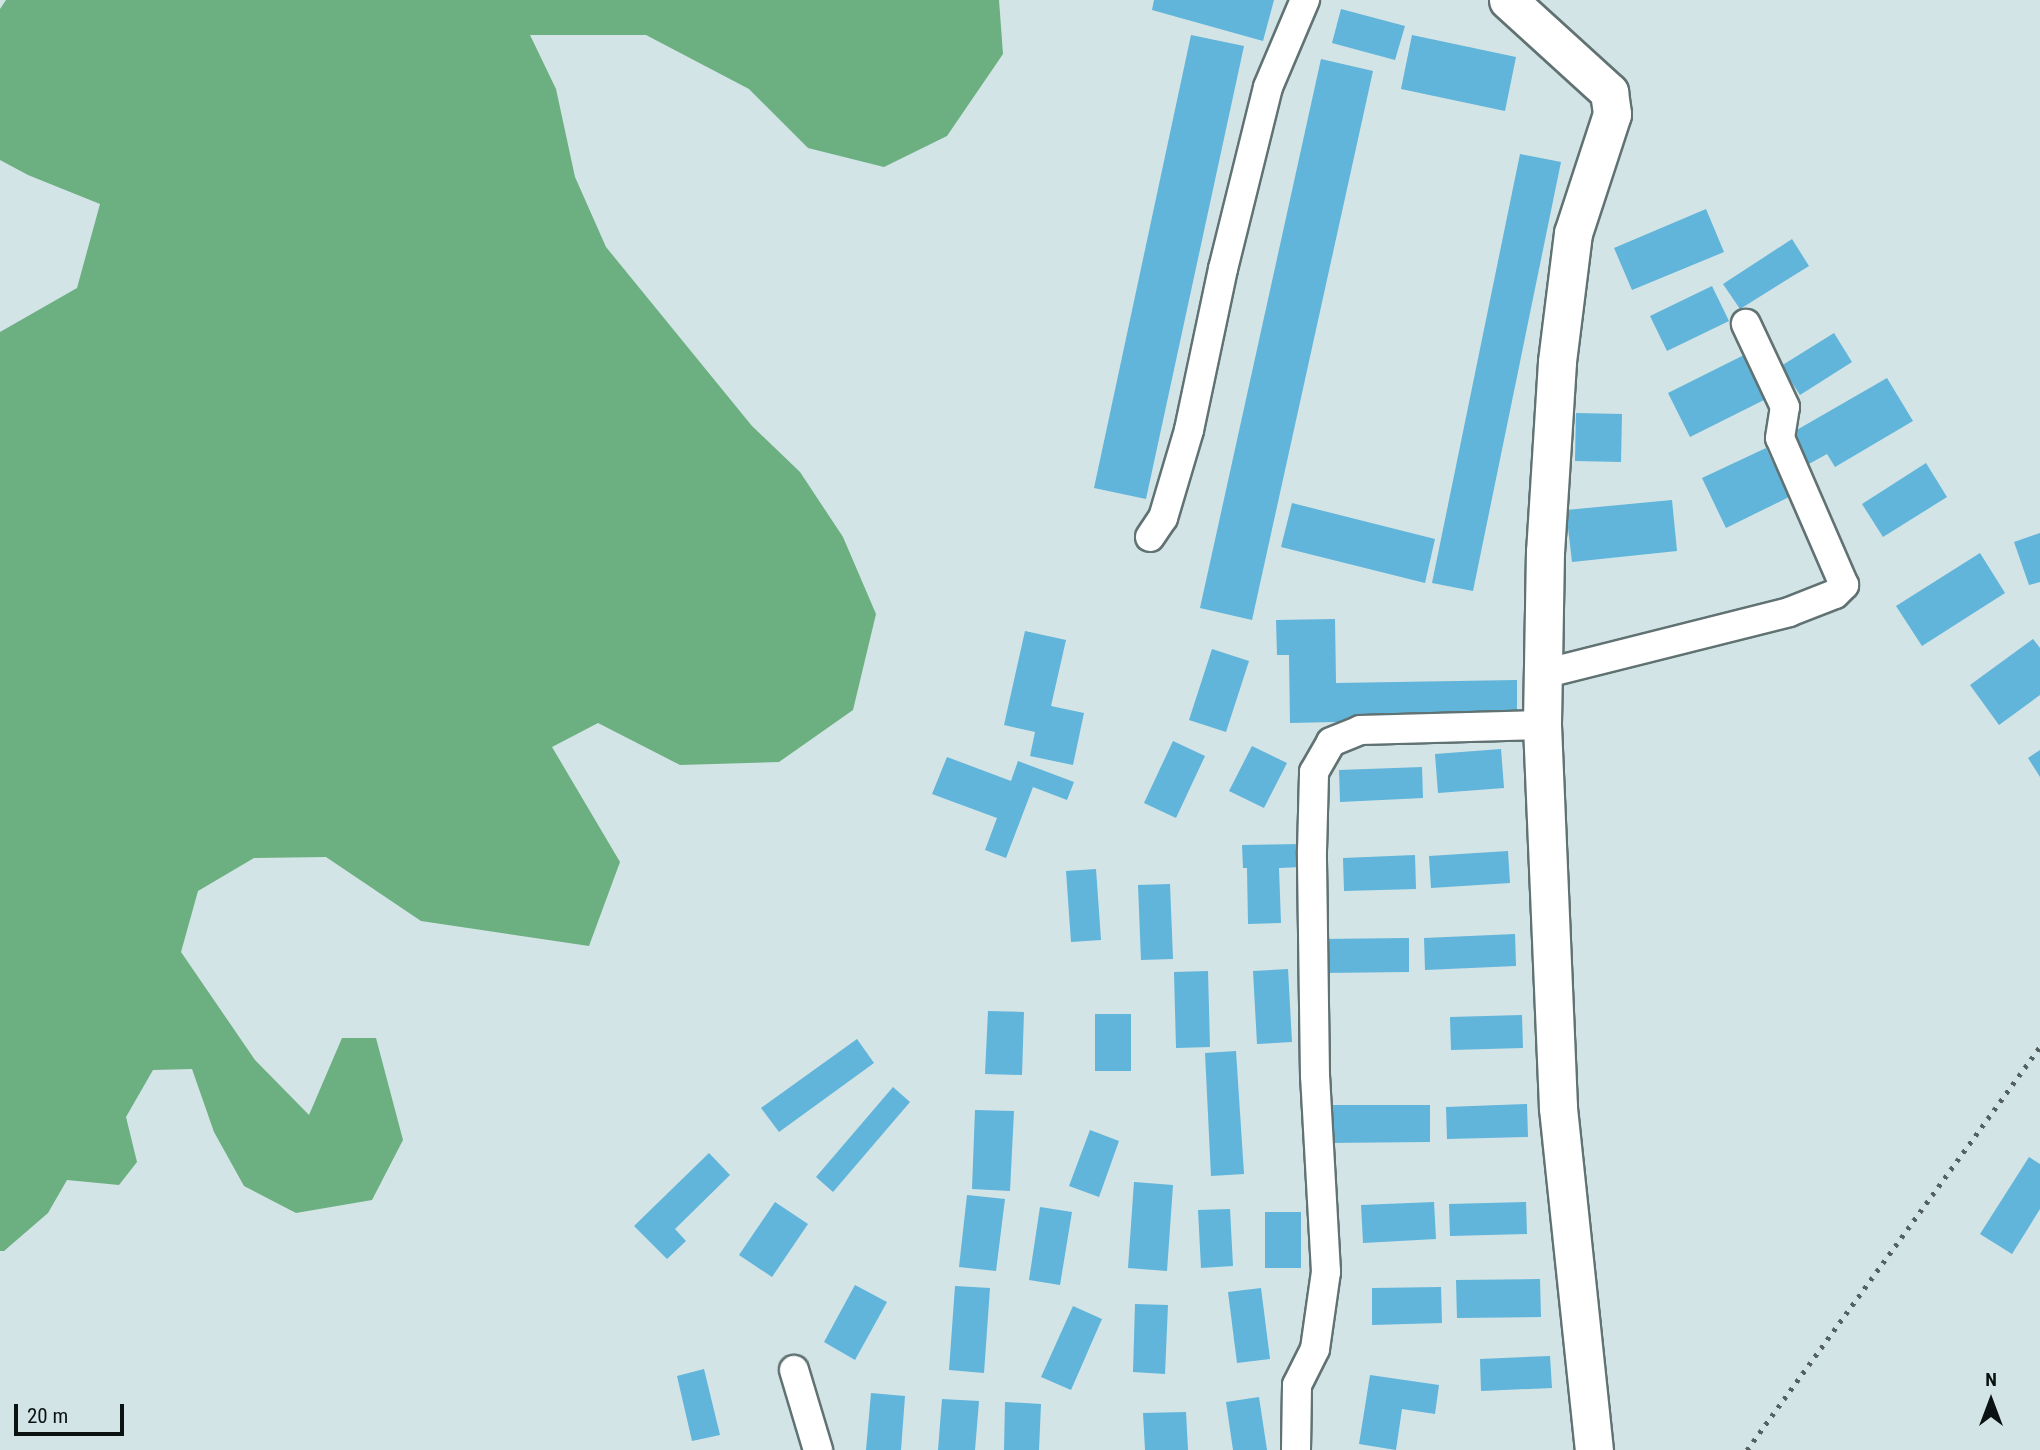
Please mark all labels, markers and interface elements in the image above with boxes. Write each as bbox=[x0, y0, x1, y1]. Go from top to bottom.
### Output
north arrow bbox=[1956, 1366, 2026, 1436]
text: N bbox=[1985, 1368, 1997, 1391]
scale bar bbox=[18, 1390, 128, 1434]
text: 20 m bbox=[27, 1404, 68, 1428]

